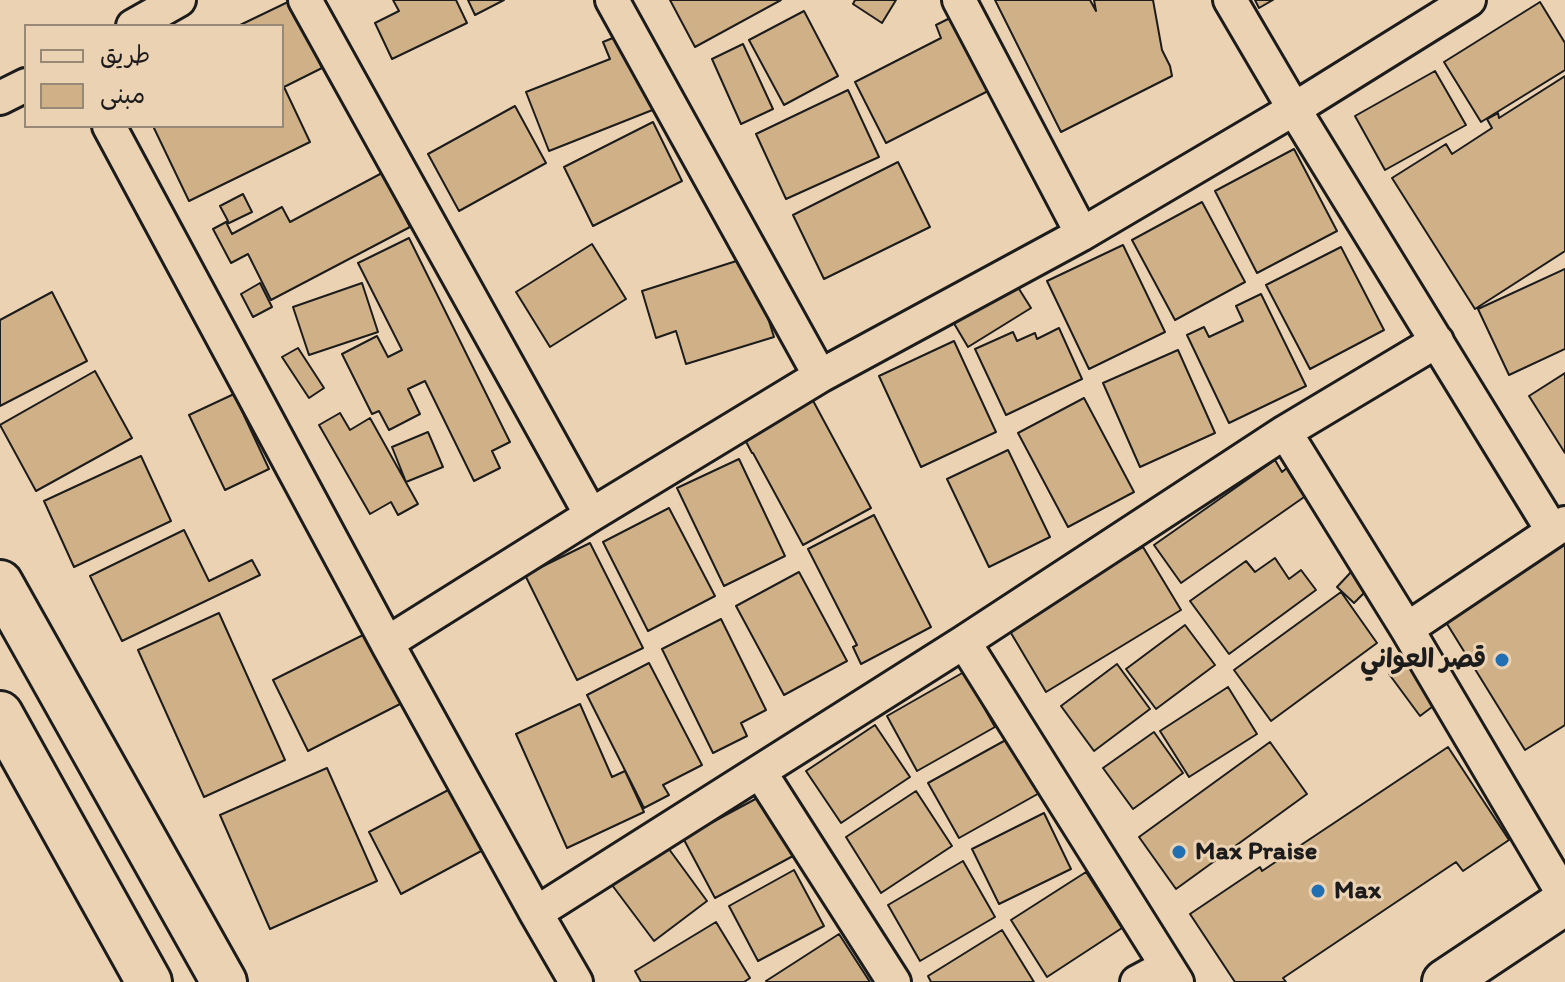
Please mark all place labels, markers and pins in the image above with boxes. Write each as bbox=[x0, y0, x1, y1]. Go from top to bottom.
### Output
place label: قصر العواني bbox=[1360, 644, 1486, 676]
marker: قصر العواني bbox=[1493, 651, 1511, 669]
place label: Max Praise bbox=[1195, 836, 1317, 868]
marker: Max Praise bbox=[1170, 843, 1188, 861]
place label: Max bbox=[1334, 875, 1381, 907]
marker: Max bbox=[1309, 882, 1327, 900]

